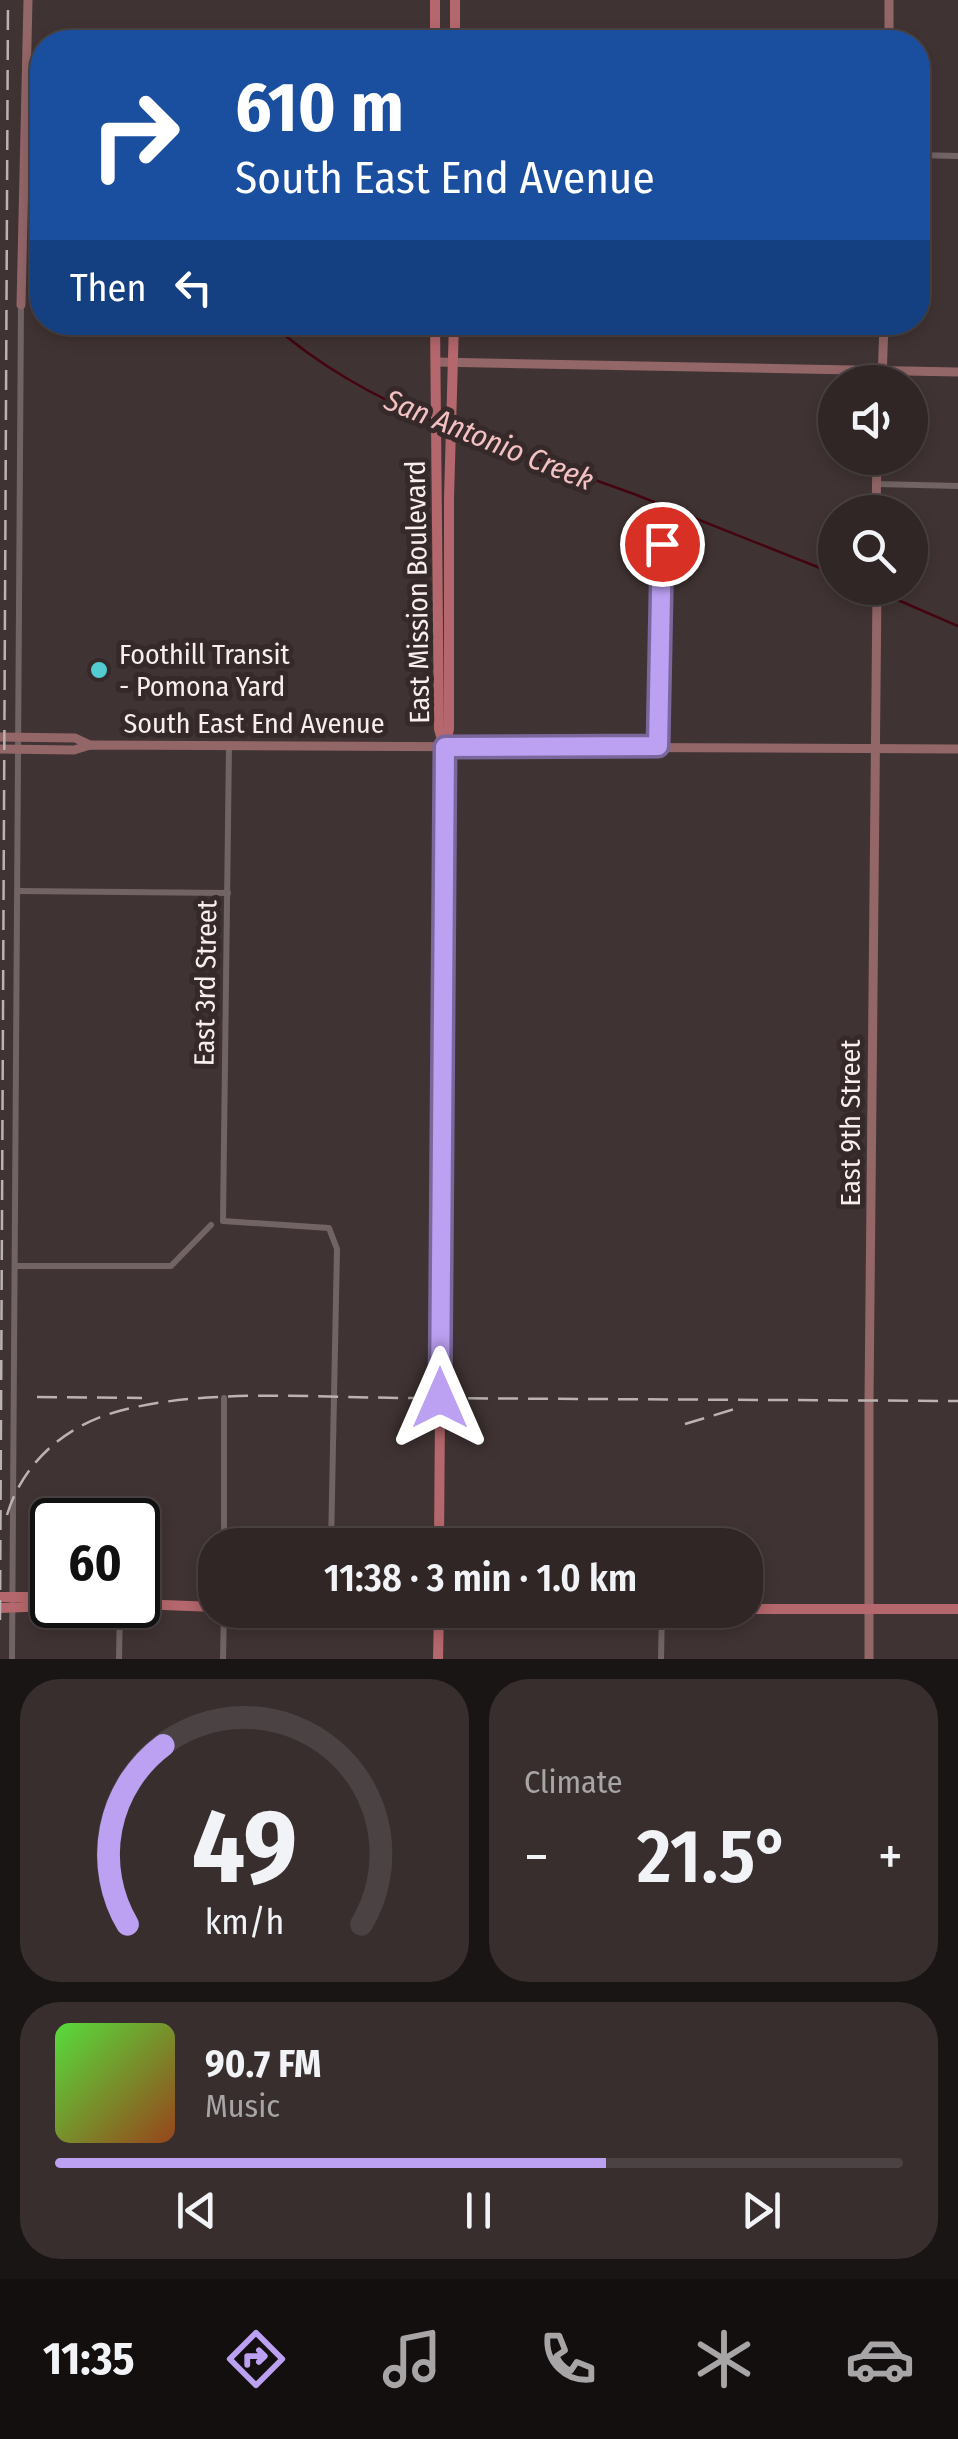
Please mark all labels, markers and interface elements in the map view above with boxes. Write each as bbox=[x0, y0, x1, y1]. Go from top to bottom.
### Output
text: 610 m bbox=[235, 66, 404, 150]
icon: right bbox=[70, 70, 200, 200]
text: South East End Avenue bbox=[235, 151, 655, 205]
icon: left bbox=[166, 260, 221, 315]
text: Then bbox=[70, 265, 146, 311]
map controls bbox=[818, 365, 928, 605]
button: sound bbox=[818, 365, 928, 475]
water label: San Antonio Creek bbox=[378, 381, 599, 498]
street label: East Mission Boulevard bbox=[399, 460, 436, 724]
button: search bbox=[818, 495, 928, 605]
pin bbox=[620, 502, 705, 587]
icon: arrive bbox=[635, 517, 690, 572]
place label: Foothill Transit - Pomona Yard bbox=[119, 638, 291, 703]
marker: Foothill Transit - Pomona Yard bbox=[88, 659, 110, 681]
street label: South East End Avenue bbox=[123, 707, 385, 740]
street label: East 3rd Street bbox=[188, 899, 223, 1066]
street label: East 9th Street bbox=[834, 1039, 867, 1206]
position arrow bbox=[388, 1346, 492, 1450]
speed limit sign: 60 bbox=[30, 1498, 160, 1628]
text: 11:38 · 3 min · 1.0 km bbox=[324, 1555, 637, 1601]
text: Climate bbox=[524, 1763, 623, 1801]
text: 49 bbox=[192, 1785, 297, 1910]
text: 21.5° bbox=[637, 1812, 790, 1902]
text: − bbox=[524, 1824, 549, 1890]
text: + bbox=[878, 1824, 903, 1890]
text: km/h bbox=[205, 1901, 284, 1943]
text: 90.7 FM bbox=[205, 2041, 321, 2087]
text: Music bbox=[205, 2087, 280, 2125]
icon: previous bbox=[169, 2183, 224, 2238]
icon: pause bbox=[451, 2183, 506, 2238]
icon: next bbox=[734, 2183, 789, 2238]
icon: directions bbox=[221, 2324, 291, 2394]
icon: music bbox=[377, 2324, 447, 2394]
icon: phone bbox=[533, 2324, 603, 2394]
icon: climate bbox=[689, 2324, 759, 2394]
icon: car bbox=[845, 2324, 915, 2394]
text: 11:35 bbox=[43, 2332, 135, 2386]

